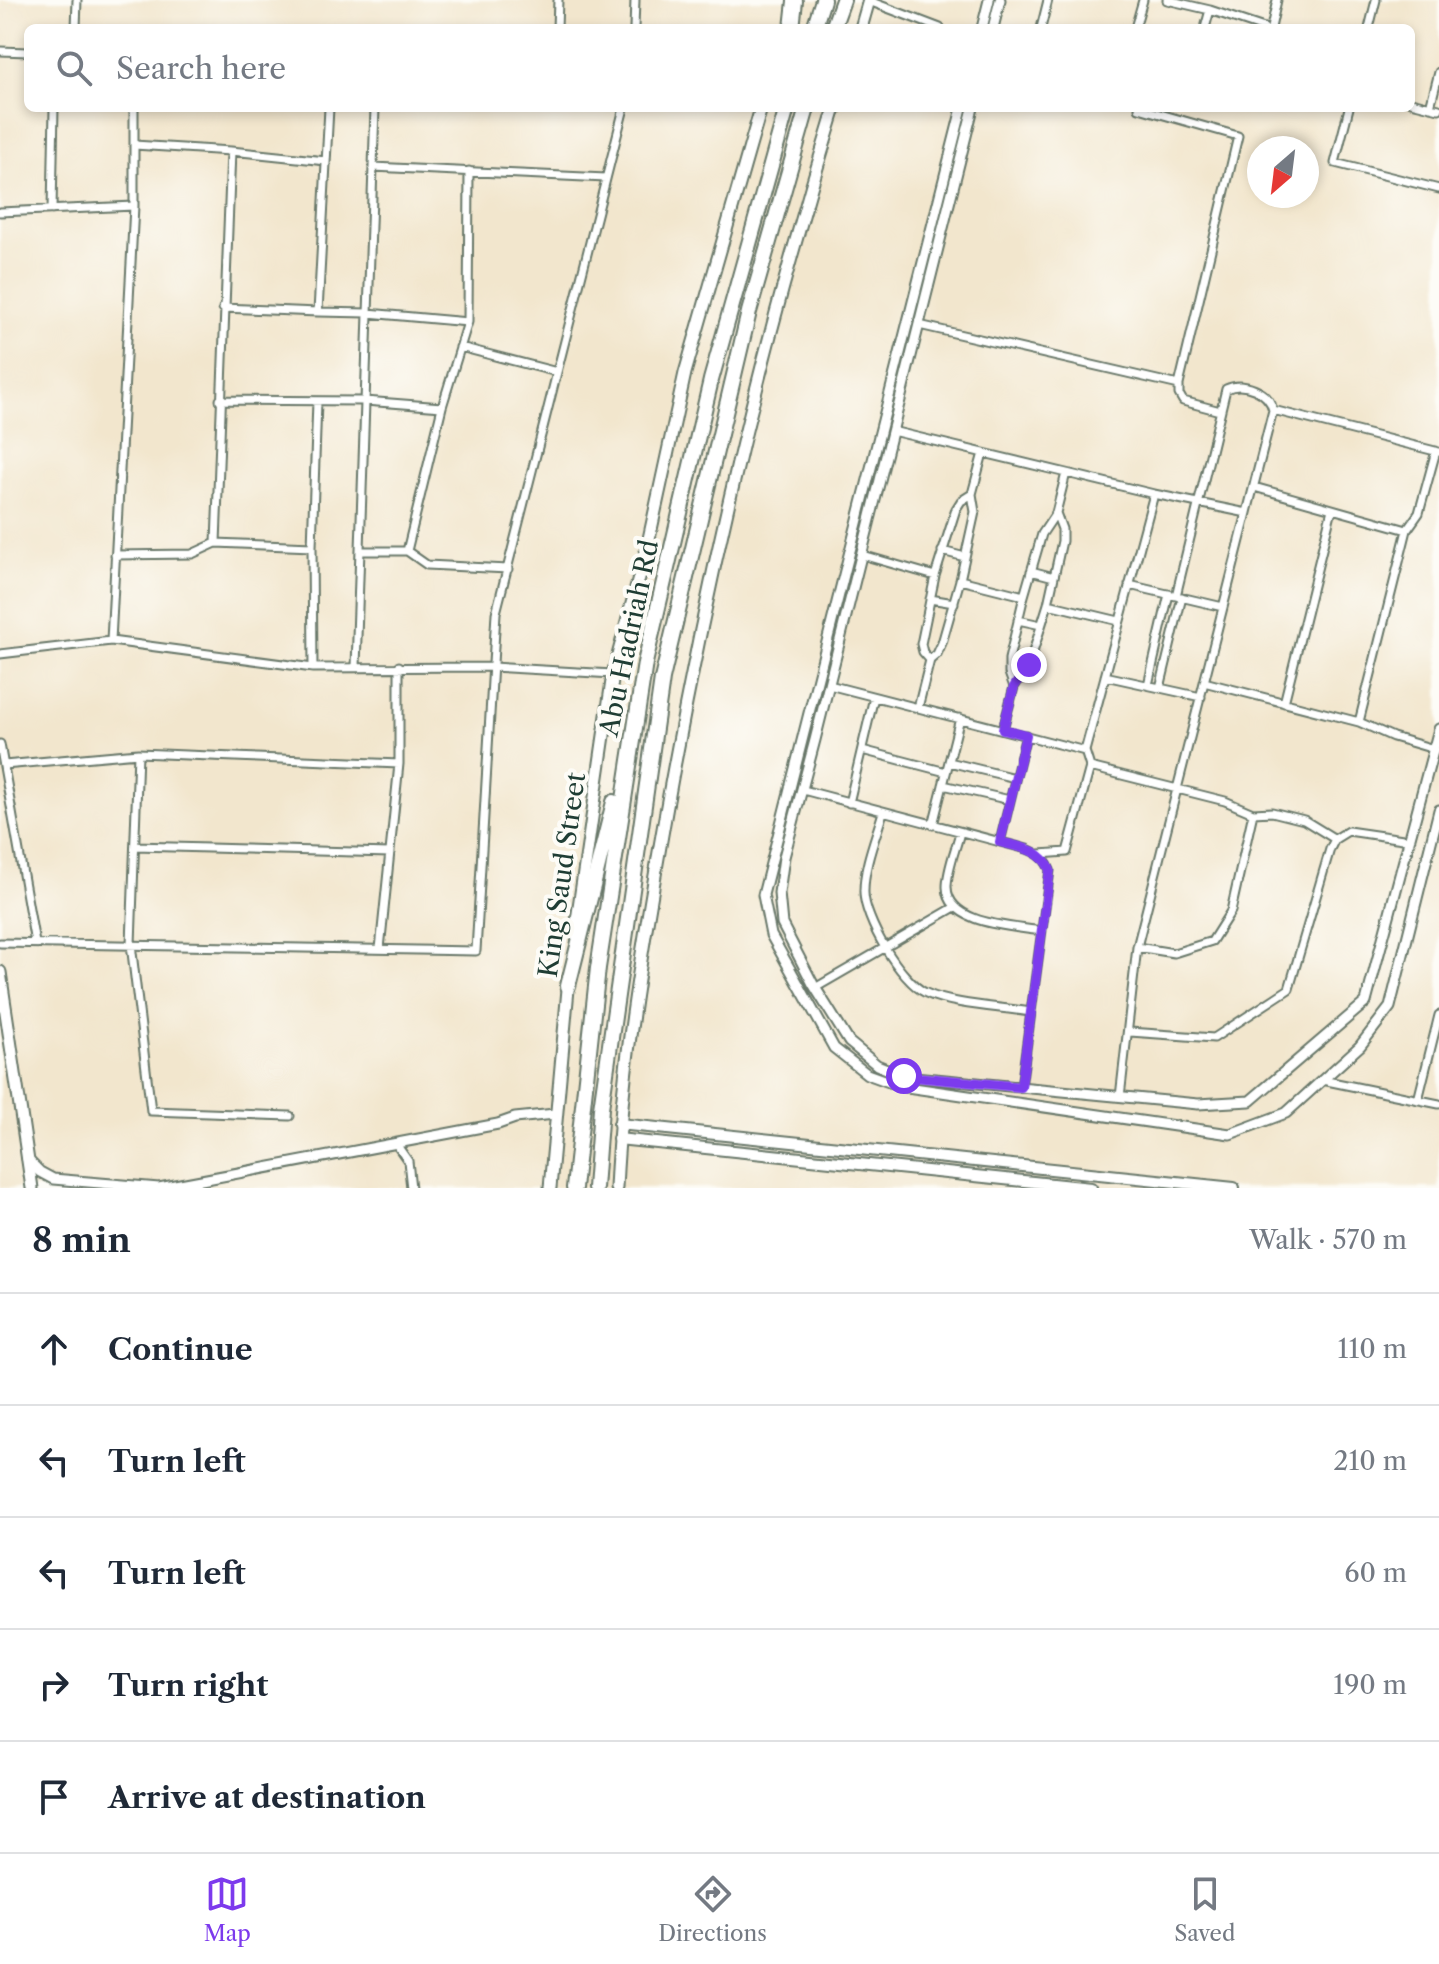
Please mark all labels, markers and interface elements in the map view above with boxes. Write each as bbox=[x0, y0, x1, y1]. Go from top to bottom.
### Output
search box bbox=[24, 24, 1415, 112]
icon: search bbox=[52, 46, 96, 90]
text: Search here bbox=[116, 50, 286, 87]
north arrow bbox=[1247, 136, 1319, 208]
street label: Abu Hadriah Rd bbox=[592, 537, 665, 740]
route end bbox=[1011, 647, 1047, 683]
street label: King Saud Street bbox=[532, 770, 592, 980]
route start bbox=[886, 1058, 922, 1094]
text: 8 min bbox=[32, 1219, 131, 1261]
text: Walk · 570 m bbox=[1249, 1224, 1407, 1256]
icon: ahead bbox=[32, 1327, 76, 1371]
text: Continue bbox=[108, 1331, 253, 1368]
text: 110 m bbox=[1338, 1333, 1407, 1365]
icon: left bbox=[32, 1439, 76, 1483]
text: Turn left bbox=[108, 1443, 245, 1480]
text: 210 m bbox=[1334, 1445, 1407, 1477]
icon: left bbox=[32, 1551, 76, 1595]
text: Turn left bbox=[108, 1555, 245, 1592]
text: 60 m bbox=[1344, 1557, 1407, 1589]
icon: right bbox=[32, 1663, 76, 1707]
text: Turn right bbox=[108, 1667, 268, 1704]
text: 190 m bbox=[1333, 1669, 1407, 1701]
icon: arrive bbox=[32, 1775, 76, 1819]
text: Arrive at destination bbox=[108, 1779, 426, 1816]
tab: Map bbox=[204, 1872, 251, 1947]
tab: Directions bbox=[658, 1872, 767, 1947]
tab: Saved bbox=[1174, 1872, 1235, 1947]

